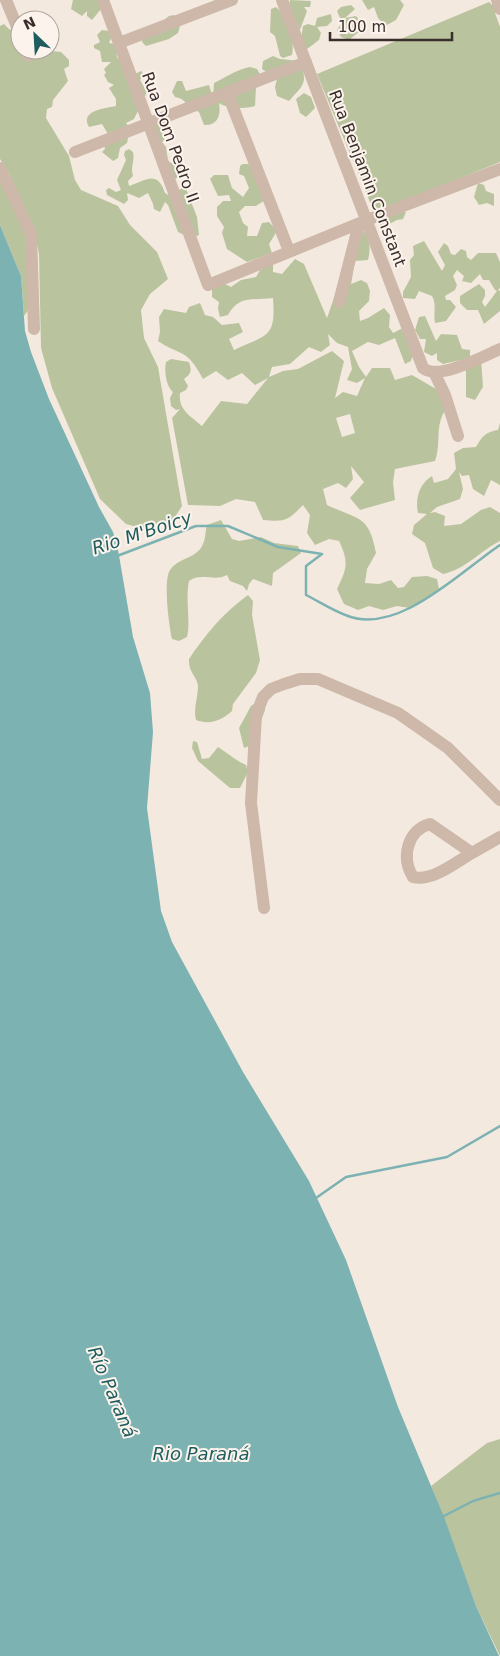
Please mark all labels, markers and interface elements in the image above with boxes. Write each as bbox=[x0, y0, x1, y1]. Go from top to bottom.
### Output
north arrow bbox=[10, 10, 60, 60]
scale bar bbox=[330, 10, 452, 42]
text: N bbox=[21, 13, 38, 33]
text: 100 m bbox=[338, 18, 386, 36]
street label: Rua Dom Pedro II bbox=[138, 69, 203, 205]
street label: Rua Benjamin Constant bbox=[325, 87, 410, 269]
water label: Rio M'Boicy bbox=[89, 506, 195, 559]
water label: Río Paraná bbox=[84, 1343, 141, 1441]
water label: Rio Paraná bbox=[153, 1443, 250, 1464]

